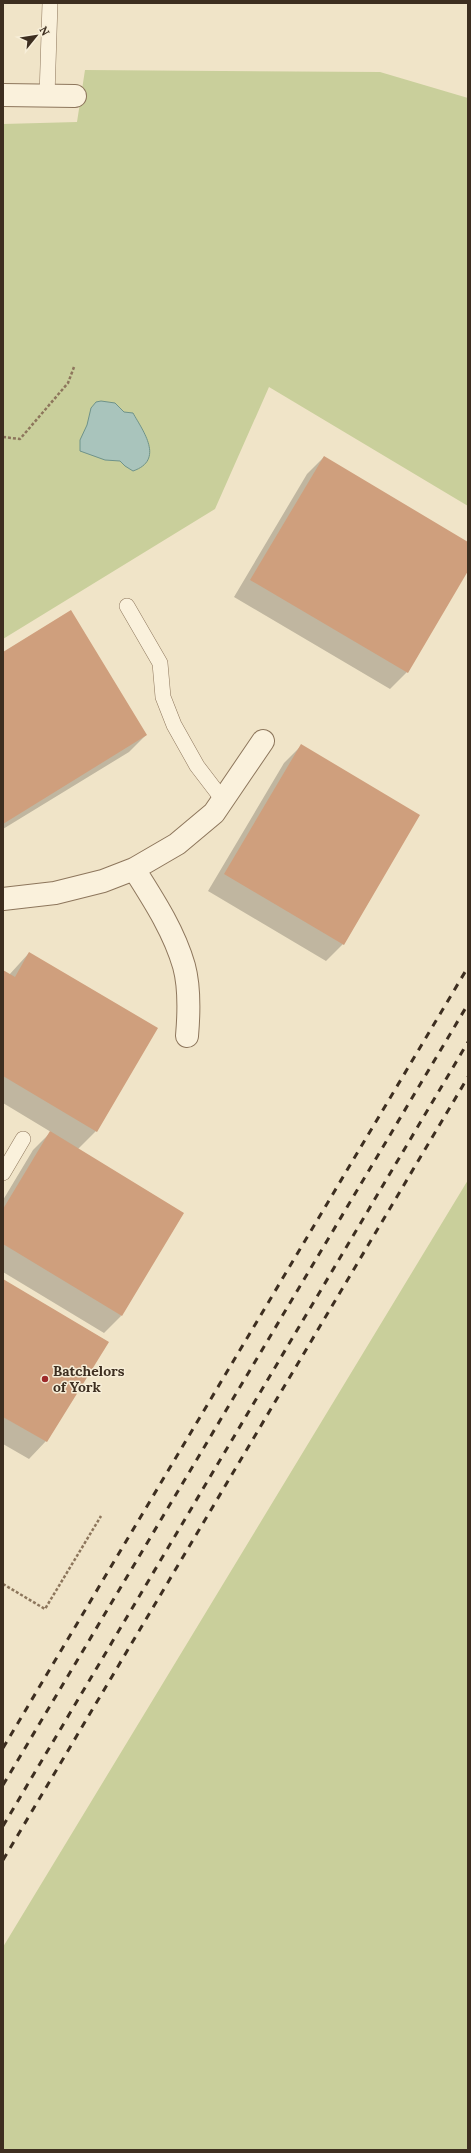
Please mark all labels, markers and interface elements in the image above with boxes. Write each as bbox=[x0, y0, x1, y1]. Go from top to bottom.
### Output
north arrow bbox=[16, 16, 56, 56]
text: N bbox=[36, 24, 53, 39]
place label: Batchelors of York bbox=[53, 1362, 125, 1396]
marker: Batchelors of York bbox=[40, 1374, 50, 1384]

